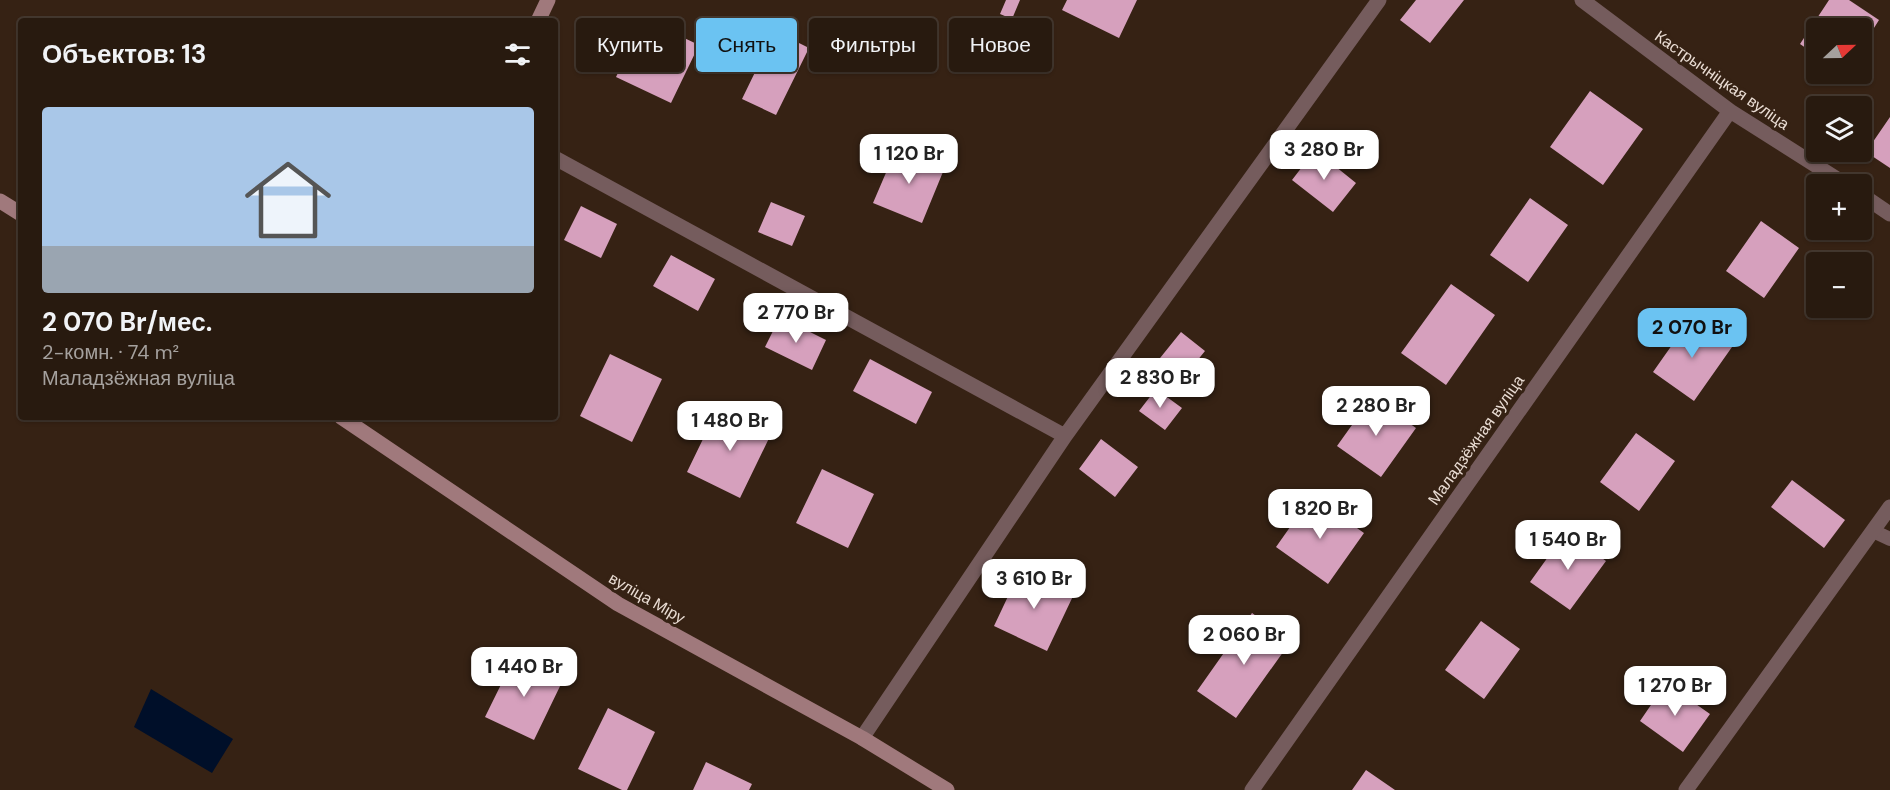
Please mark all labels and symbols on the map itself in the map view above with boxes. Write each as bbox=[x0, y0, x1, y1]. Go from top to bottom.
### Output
north arrow bbox=[1806, 18, 1872, 84]
street label: Кастрычніцкая вуліца bbox=[1651, 26, 1794, 134]
pin: 3 280 Br bbox=[1262, 130, 1386, 181]
pin: 1 120 Br bbox=[847, 134, 971, 185]
pin: 2 770 Br bbox=[734, 293, 858, 344]
pin: 2 070 Br bbox=[1630, 308, 1754, 359]
pin: 2 830 Br bbox=[1098, 358, 1222, 409]
street label: Маладзёжная вуліца bbox=[1423, 371, 1529, 509]
pin: 2 280 Br bbox=[1314, 386, 1438, 437]
pin: 1 480 Br bbox=[668, 401, 792, 452]
pin: 1 820 Br bbox=[1258, 489, 1382, 540]
pin: 1 540 Br bbox=[1506, 520, 1630, 571]
pin: 3 610 Br bbox=[972, 559, 1096, 610]
street label: вуліца Міру bbox=[605, 568, 689, 628]
pin: 2 060 Br bbox=[1182, 615, 1306, 666]
pin: 1 440 Br bbox=[462, 647, 586, 698]
pin: 1 270 Br bbox=[1613, 666, 1737, 717]

